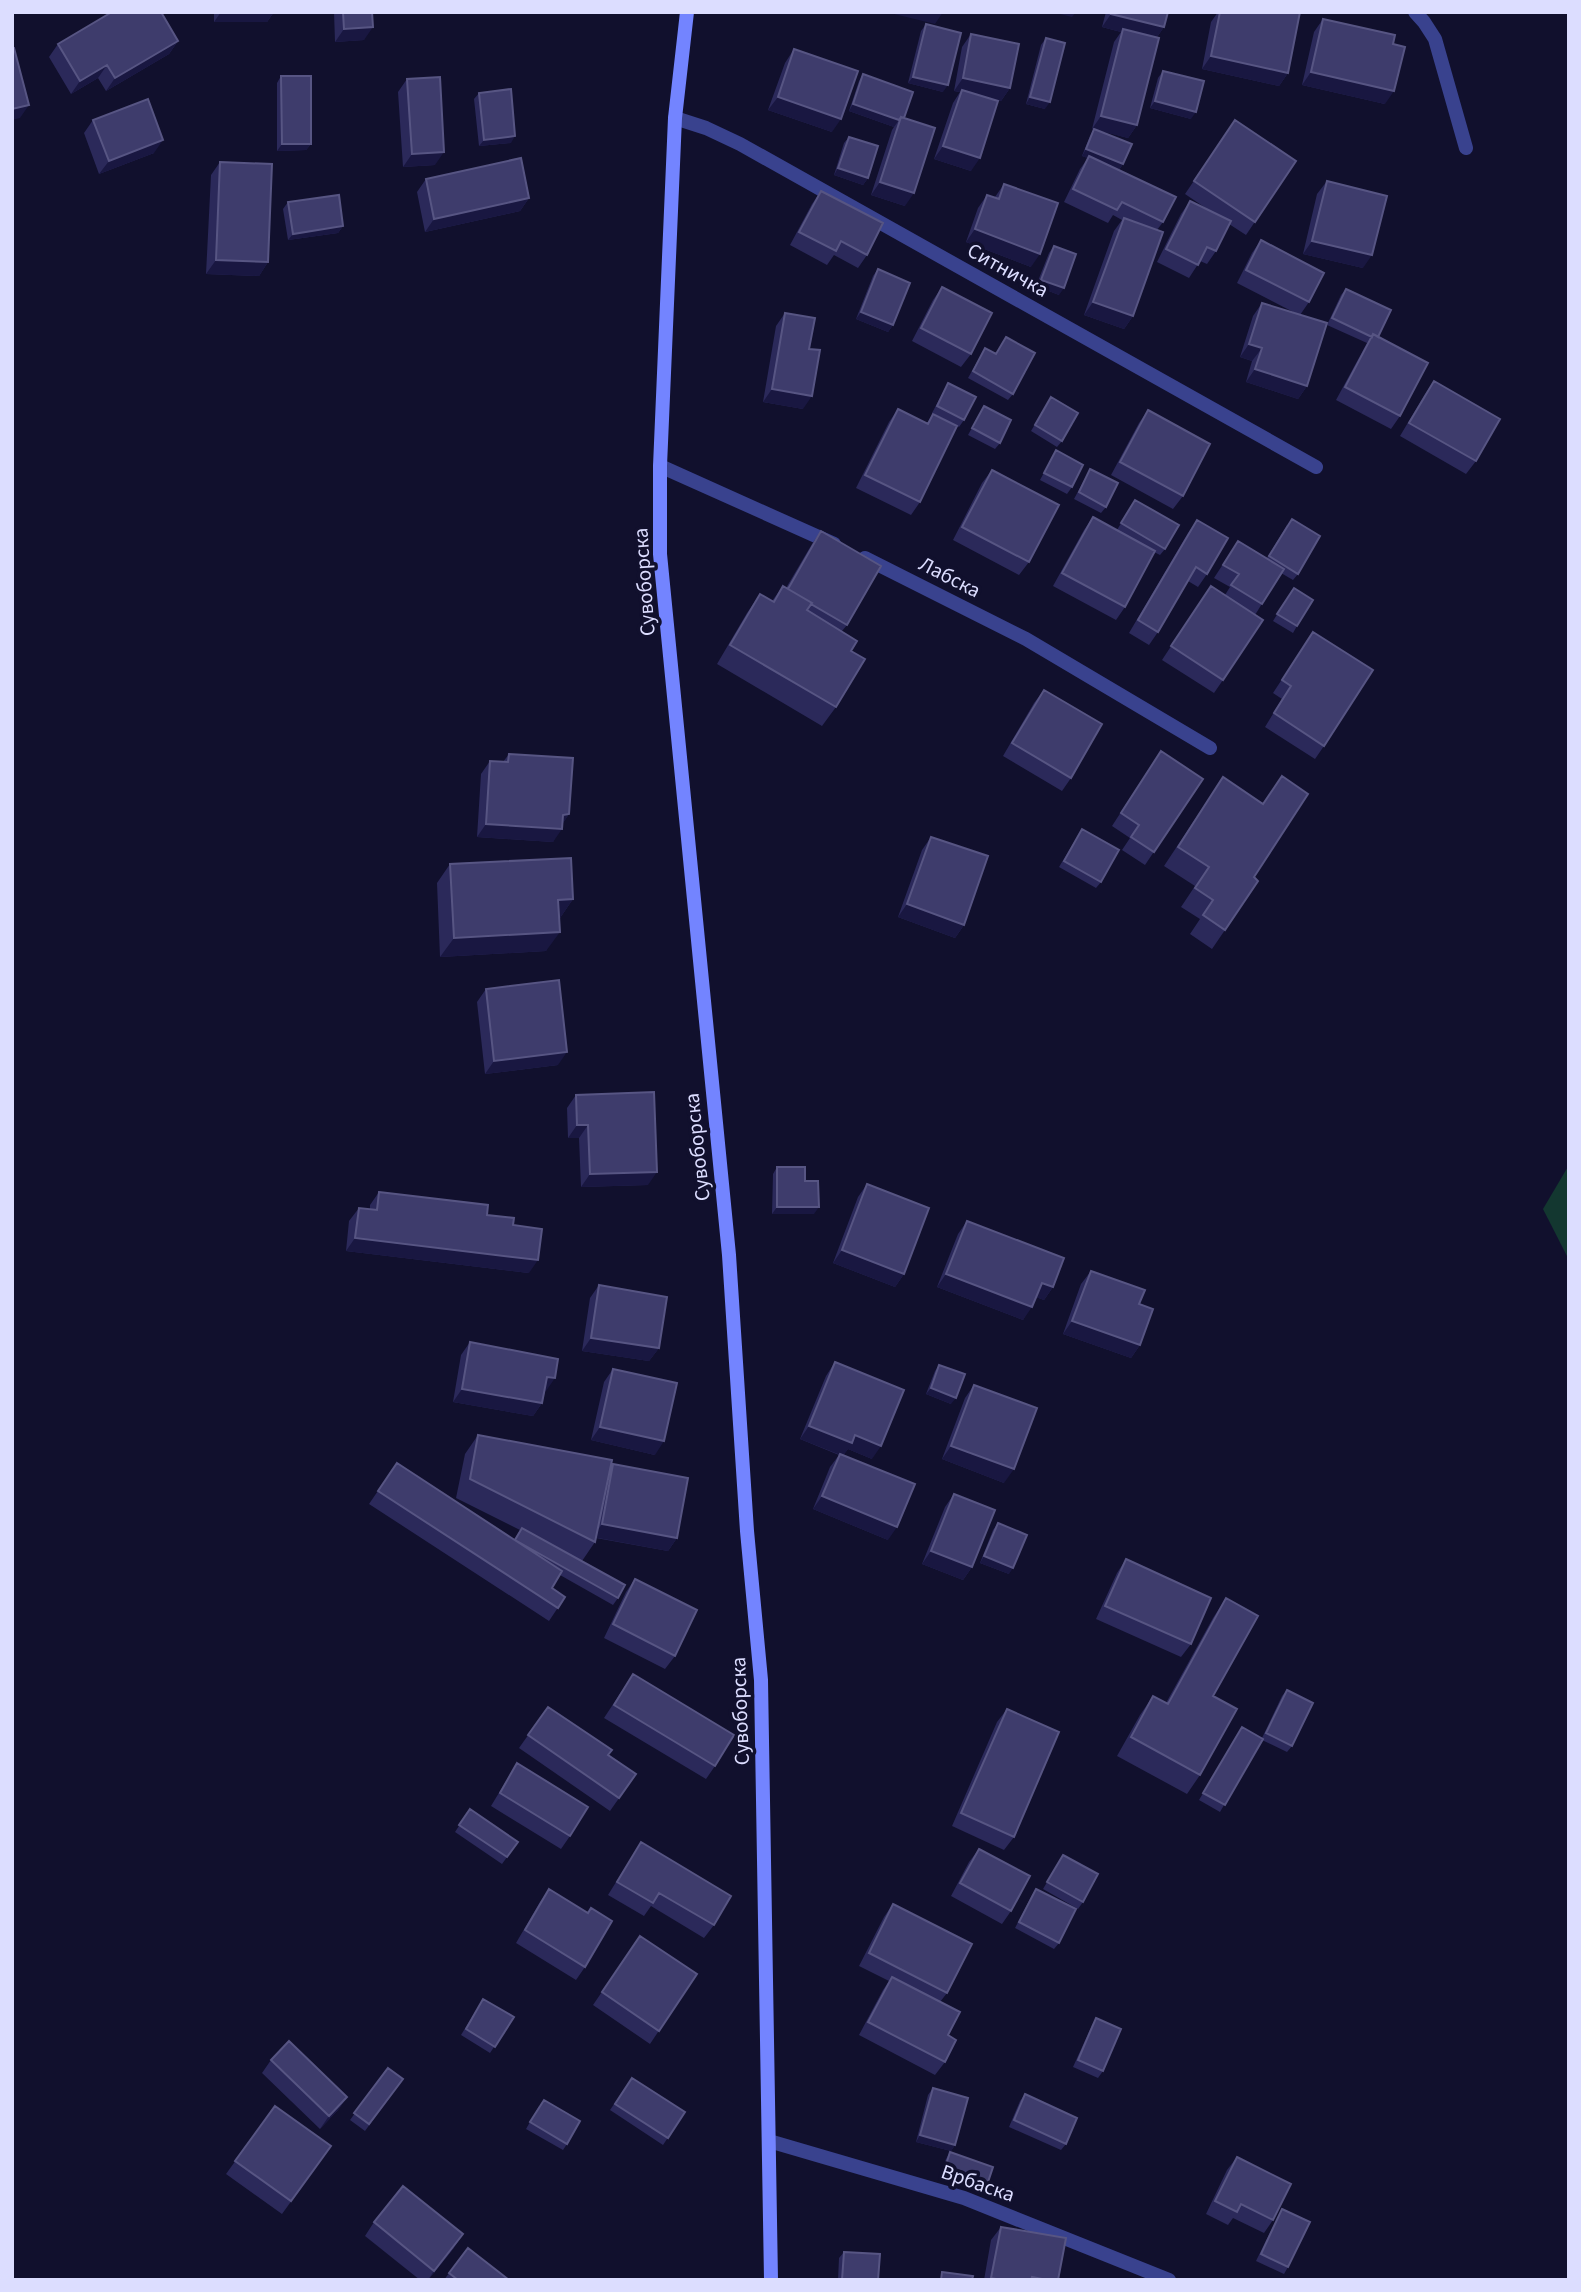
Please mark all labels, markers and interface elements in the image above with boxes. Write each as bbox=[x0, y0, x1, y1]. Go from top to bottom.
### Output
street label: Ситничка bbox=[962, 235, 1054, 305]
street label: Сувоборска bbox=[625, 527, 663, 637]
street label: Лабска bbox=[914, 549, 986, 605]
street label: Сувоборска bbox=[676, 1092, 718, 1202]
street label: Сувоборска bbox=[723, 1656, 757, 1766]
street label: Врбаска bbox=[937, 2156, 1019, 2210]

